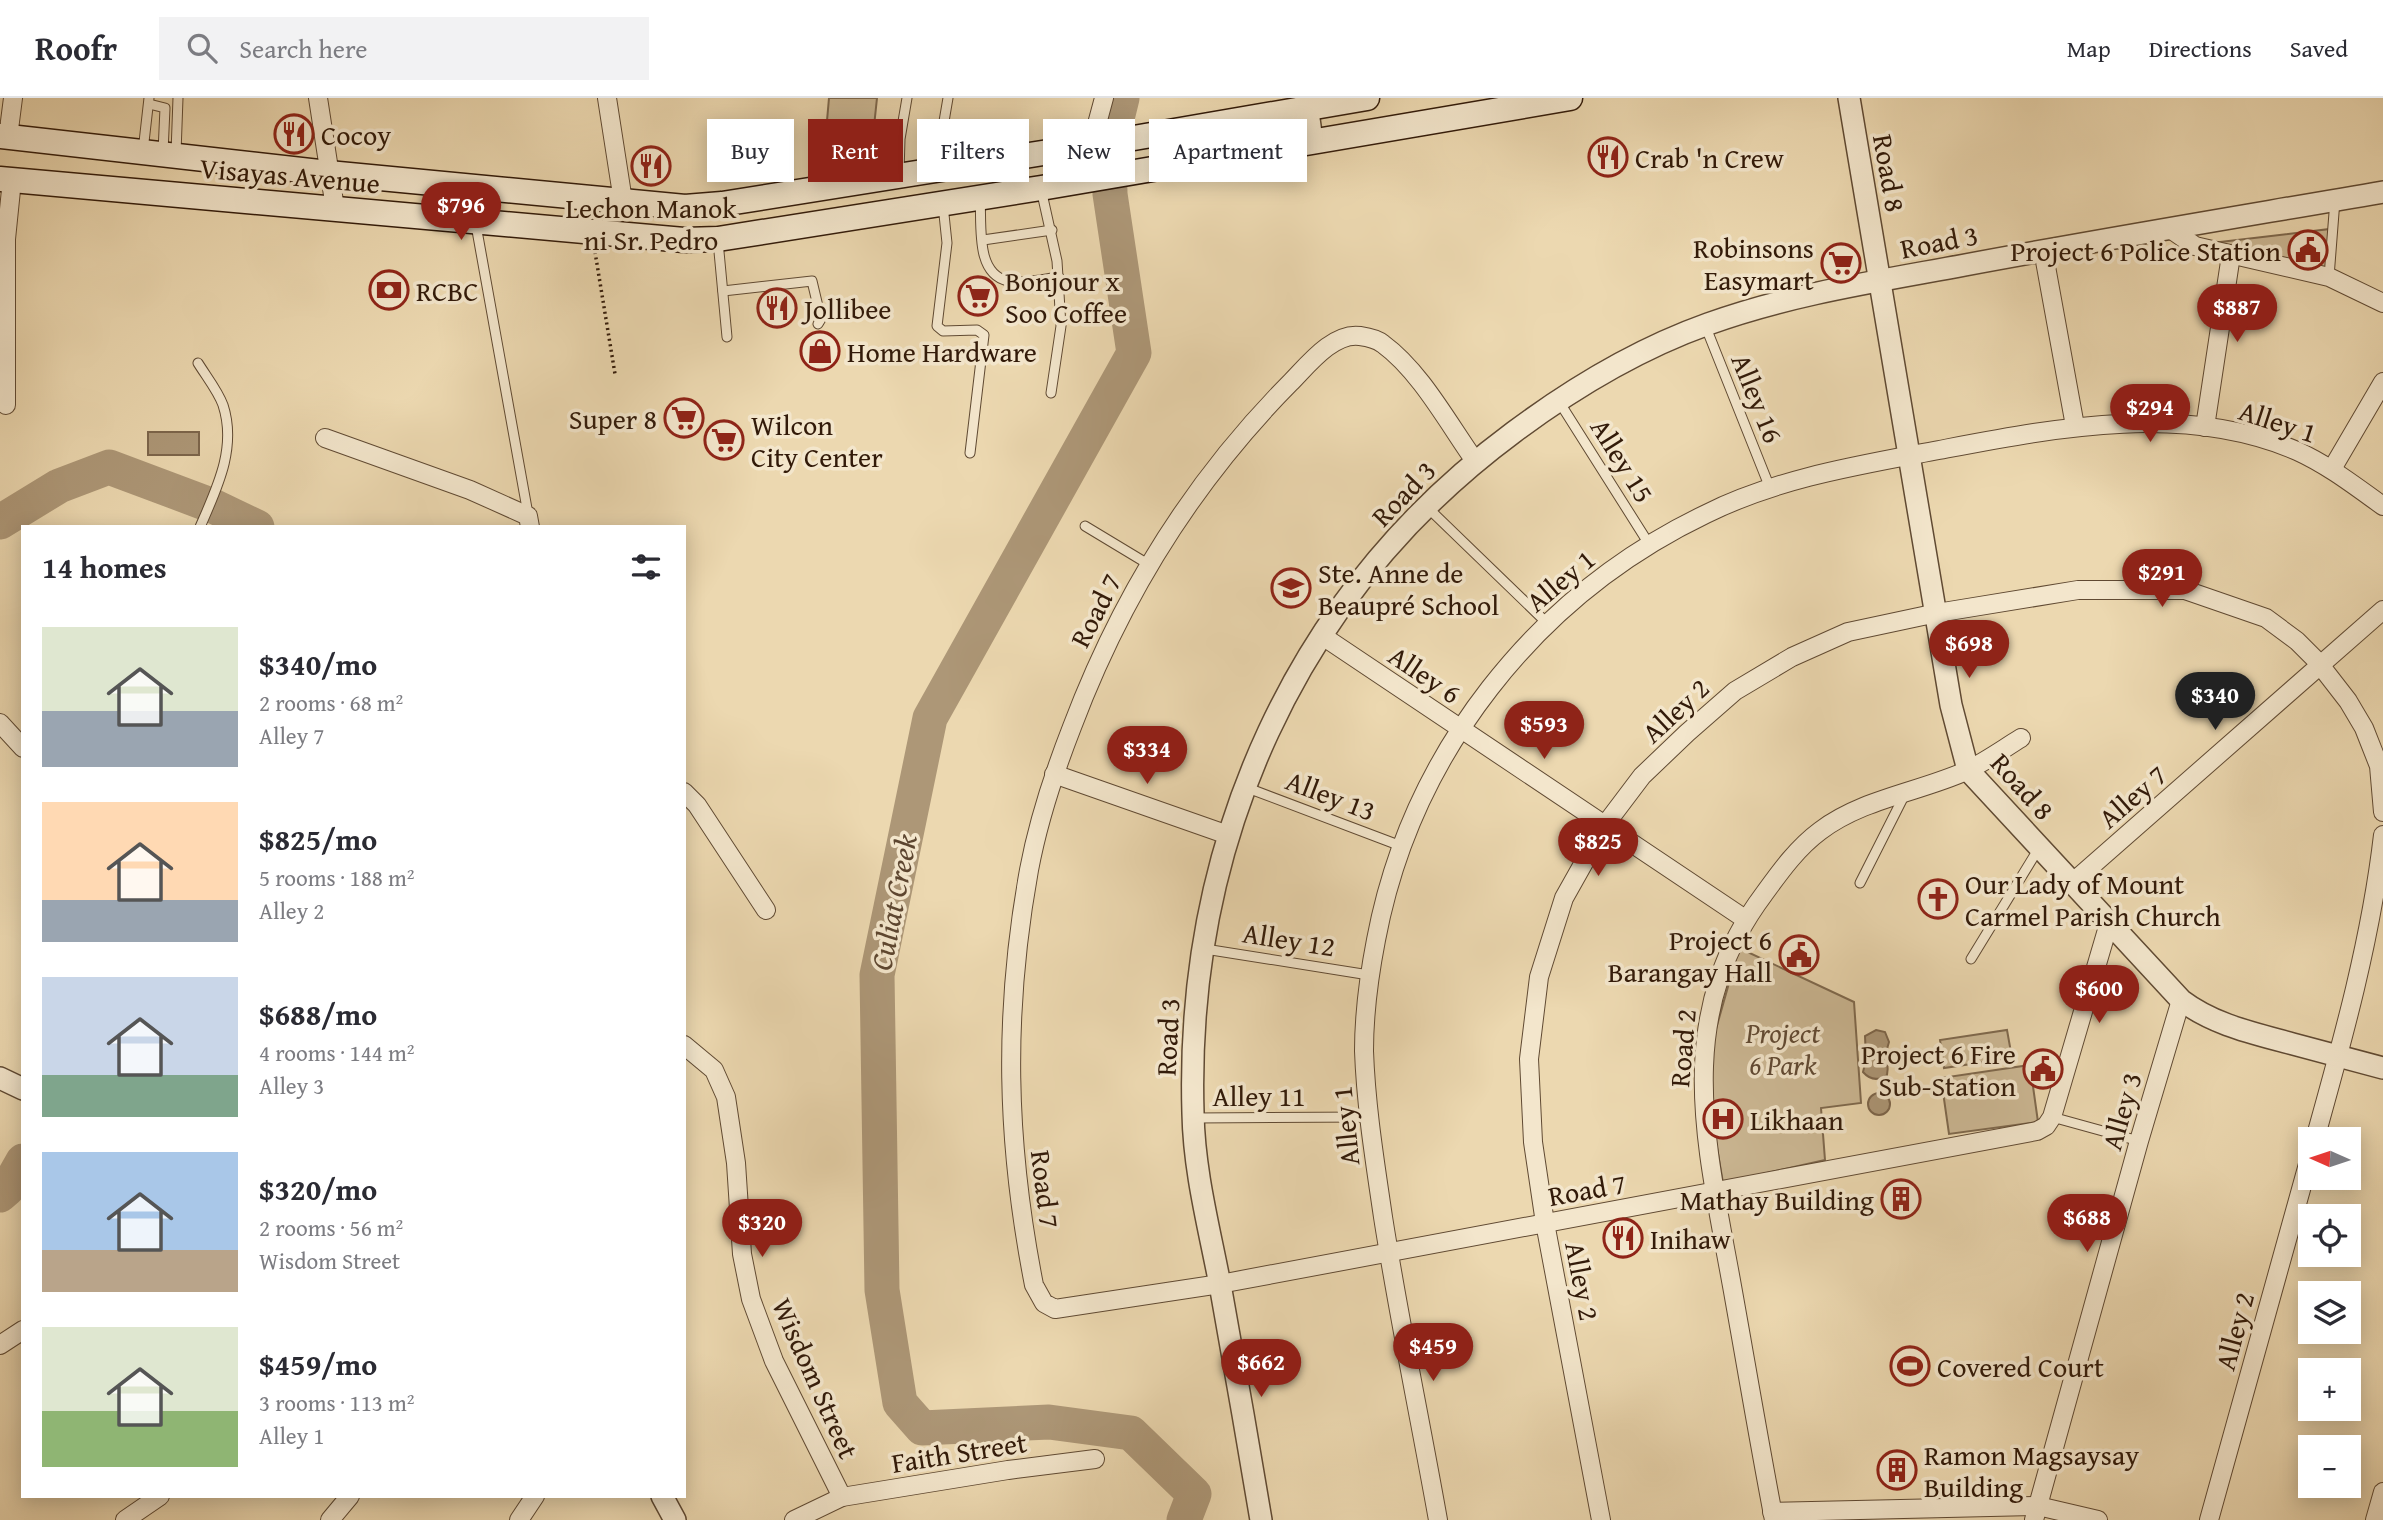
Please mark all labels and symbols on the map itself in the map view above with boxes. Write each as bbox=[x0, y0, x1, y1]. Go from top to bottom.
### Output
restaurant icon: Cocoy bbox=[273, 113, 315, 155]
place label: Cocoy bbox=[321, 114, 391, 155]
street label: Road 8 bbox=[1863, 131, 1917, 215]
restaurant icon: Crab 'n Crew bbox=[1587, 136, 1629, 178]
place label: Crab 'n Crew bbox=[1635, 137, 1784, 178]
restaurant icon: Lechon Manok ni Sr. Pedro bbox=[630, 145, 672, 187]
street label: Visayas Avenue bbox=[198, 147, 382, 203]
pin: $796 bbox=[420, 183, 502, 242]
place label: Lechon Manok ni Sr. Pedro bbox=[565, 187, 737, 260]
street label: Road 3 bbox=[1897, 213, 1981, 269]
place label: Robinsons Easymart bbox=[1693, 227, 1814, 300]
public building icon: Project 6 Police Station bbox=[2287, 229, 2329, 271]
place label: Project 6 Police Station bbox=[2010, 230, 2281, 271]
supermarket icon: Robinsons Easymart bbox=[1820, 242, 1862, 284]
place label: Bonjour x Soo Coffee bbox=[1005, 260, 1127, 333]
bank icon: RCBC bbox=[368, 269, 410, 311]
place label: RCBC bbox=[416, 270, 478, 311]
supermarket icon: Bonjour x Soo Coffee bbox=[957, 275, 999, 317]
pin: $887 bbox=[2196, 285, 2278, 344]
restaurant icon: Jollibee bbox=[756, 287, 798, 329]
place label: Jollibee bbox=[801, 288, 891, 329]
shop icon: Home Hardware bbox=[799, 330, 841, 372]
place label: Home Hardware bbox=[847, 331, 1037, 372]
street label: Alley 16 bbox=[1722, 347, 1794, 449]
pin: $294 bbox=[2109, 384, 2191, 444]
street label: Alley 1 bbox=[2234, 389, 2322, 453]
supermarket icon: Super 8 bbox=[663, 397, 705, 439]
place label: Super 8 bbox=[569, 398, 657, 439]
place label: Wilcon City Center bbox=[751, 404, 883, 477]
street label: Alley 15 bbox=[1581, 410, 1665, 510]
supermarket icon: Wilcon City Center bbox=[703, 419, 745, 461]
street label: Road 3 bbox=[1361, 451, 1445, 535]
street label: Alley 1 bbox=[1516, 539, 1604, 621]
pin: $291 bbox=[2121, 550, 2203, 609]
place label: Ste. Anne de Beaupré School bbox=[1318, 552, 1499, 625]
street label: Road 7 bbox=[1059, 566, 1131, 654]
school or university icon: Ste. Anne de Beaupré School bbox=[1270, 567, 1312, 609]
pin: $698 bbox=[1928, 620, 2010, 680]
street label: Alley 6 bbox=[1381, 635, 1469, 713]
street label: Alley 2 bbox=[1632, 668, 1718, 752]
pin: $340 bbox=[2174, 672, 2256, 732]
pin: $593 bbox=[1503, 702, 1585, 761]
pin: $334 bbox=[1106, 726, 1188, 786]
street label: Road 8 bbox=[1982, 743, 2064, 829]
street label: Alley 7 bbox=[2089, 754, 2175, 838]
street label: Alley 13 bbox=[1280, 759, 1382, 831]
pin: $825 bbox=[1557, 818, 1639, 878]
water label: Culiat Creek bbox=[858, 830, 928, 974]
place label: Our Lady of Mount Carmel Parish Church bbox=[1965, 863, 2221, 936]
church icon: Our Lady of Mount Carmel Parish Church bbox=[1917, 878, 1959, 920]
street label: Alley 12 bbox=[1240, 911, 1338, 967]
place label: Project 6 Barangay Hall bbox=[1608, 919, 1772, 992]
public building icon: Project 6 Barangay Hall bbox=[1778, 934, 1820, 976]
pin: $600 bbox=[2058, 965, 2140, 1025]
street label: Road 3 bbox=[1144, 997, 1190, 1077]
street label: Road 2 bbox=[1658, 1007, 1706, 1089]
park label: Project 6 Park bbox=[1745, 1012, 1821, 1085]
place label: Project 6 Fire Sub-Station bbox=[1861, 1033, 2016, 1106]
public building icon: Project 6 Fire Sub-Station bbox=[2022, 1048, 2064, 1090]
street label: Alley 3 bbox=[2090, 1067, 2152, 1155]
street label: Alley 11 bbox=[1213, 1075, 1305, 1116]
street label: Alley 1 bbox=[1320, 1084, 1370, 1168]
hospital icon: Likhaan bbox=[1702, 1098, 1744, 1140]
place label: Likhaan bbox=[1750, 1099, 1844, 1140]
north arrow bbox=[2298, 1127, 2361, 1190]
street label: Road 7 bbox=[1021, 1148, 1071, 1230]
street label: Road 7 bbox=[1545, 1162, 1629, 1216]
building icon: Mathay Building bbox=[1880, 1178, 1922, 1220]
place label: Mathay Building bbox=[1680, 1179, 1874, 1220]
pin: $688 bbox=[2046, 1194, 2128, 1254]
pin: $320 bbox=[721, 1200, 803, 1259]
restaurant icon: Inihaw bbox=[1602, 1217, 1644, 1259]
place label: Inihaw bbox=[1650, 1218, 1731, 1259]
street label: Alley 2 bbox=[1555, 1238, 1611, 1324]
street label: Alley 2 bbox=[2204, 1287, 2264, 1375]
street label: Wisdom Street bbox=[762, 1291, 870, 1465]
pin: $459 bbox=[1392, 1324, 1474, 1383]
pin: $662 bbox=[1220, 1340, 1302, 1399]
sports icon: Covered Court bbox=[1889, 1345, 1931, 1387]
place label: Covered Court bbox=[1937, 1346, 2104, 1387]
street label: Faith Street bbox=[888, 1421, 1030, 1483]
place label: Ramon Magsaysay Building bbox=[1924, 1434, 2139, 1507]
building icon: Ramon Magsaysay Building bbox=[1876, 1449, 1918, 1491]

